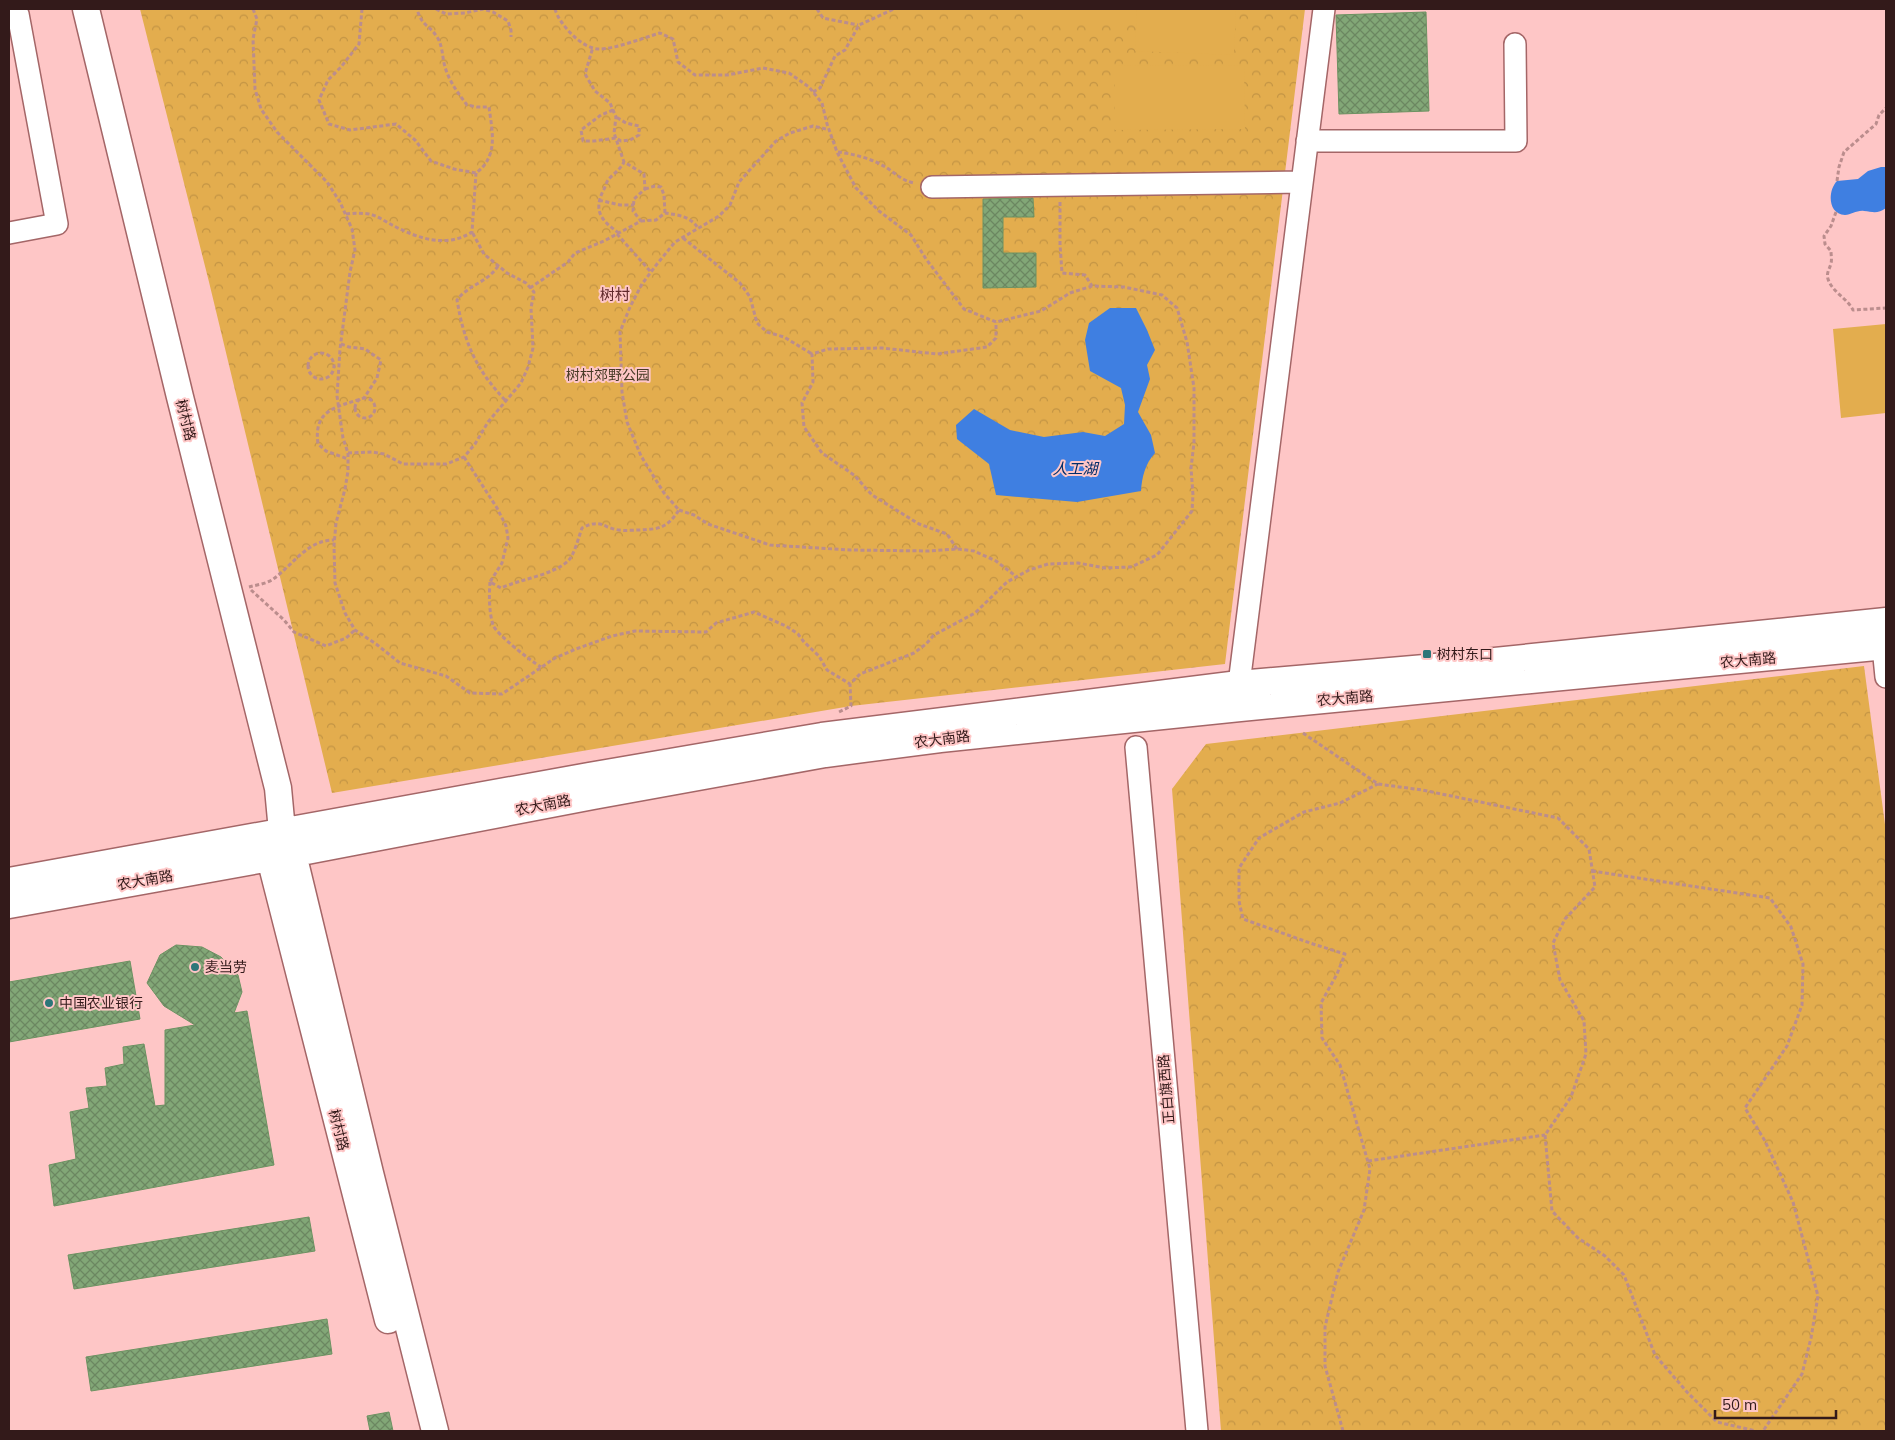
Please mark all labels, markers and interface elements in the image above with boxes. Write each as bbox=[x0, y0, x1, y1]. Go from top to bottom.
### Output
district label: 树村 bbox=[600, 285, 630, 304]
park label: 树村郊野公园 bbox=[566, 366, 650, 384]
street label: 树村路 bbox=[172, 397, 200, 443]
water label: 人工湖 bbox=[1052, 459, 1099, 478]
place label: 树村东口 bbox=[1437, 645, 1493, 663]
marker: 树村东口 bbox=[1421, 648, 1433, 660]
street label: 农大南路 bbox=[1719, 649, 1777, 671]
street label: 农大南路 bbox=[1316, 687, 1374, 709]
street label: 农大南路 bbox=[913, 727, 971, 751]
street label: 农大南路 bbox=[514, 791, 572, 819]
street label: 农大南路 bbox=[116, 866, 174, 894]
place label: 麦当劳 bbox=[205, 958, 247, 976]
marker: 麦当劳 bbox=[189, 961, 201, 973]
place label: 中国农业银行 bbox=[59, 994, 143, 1012]
marker: 中国农业银行 bbox=[43, 997, 55, 1009]
street label: 正白旗西路 bbox=[1154, 1053, 1178, 1125]
street label: 树村路 bbox=[325, 1107, 353, 1153]
scale bar bbox=[1715, 1388, 1836, 1420]
text: 50 m bbox=[1722, 1395, 1757, 1414]

